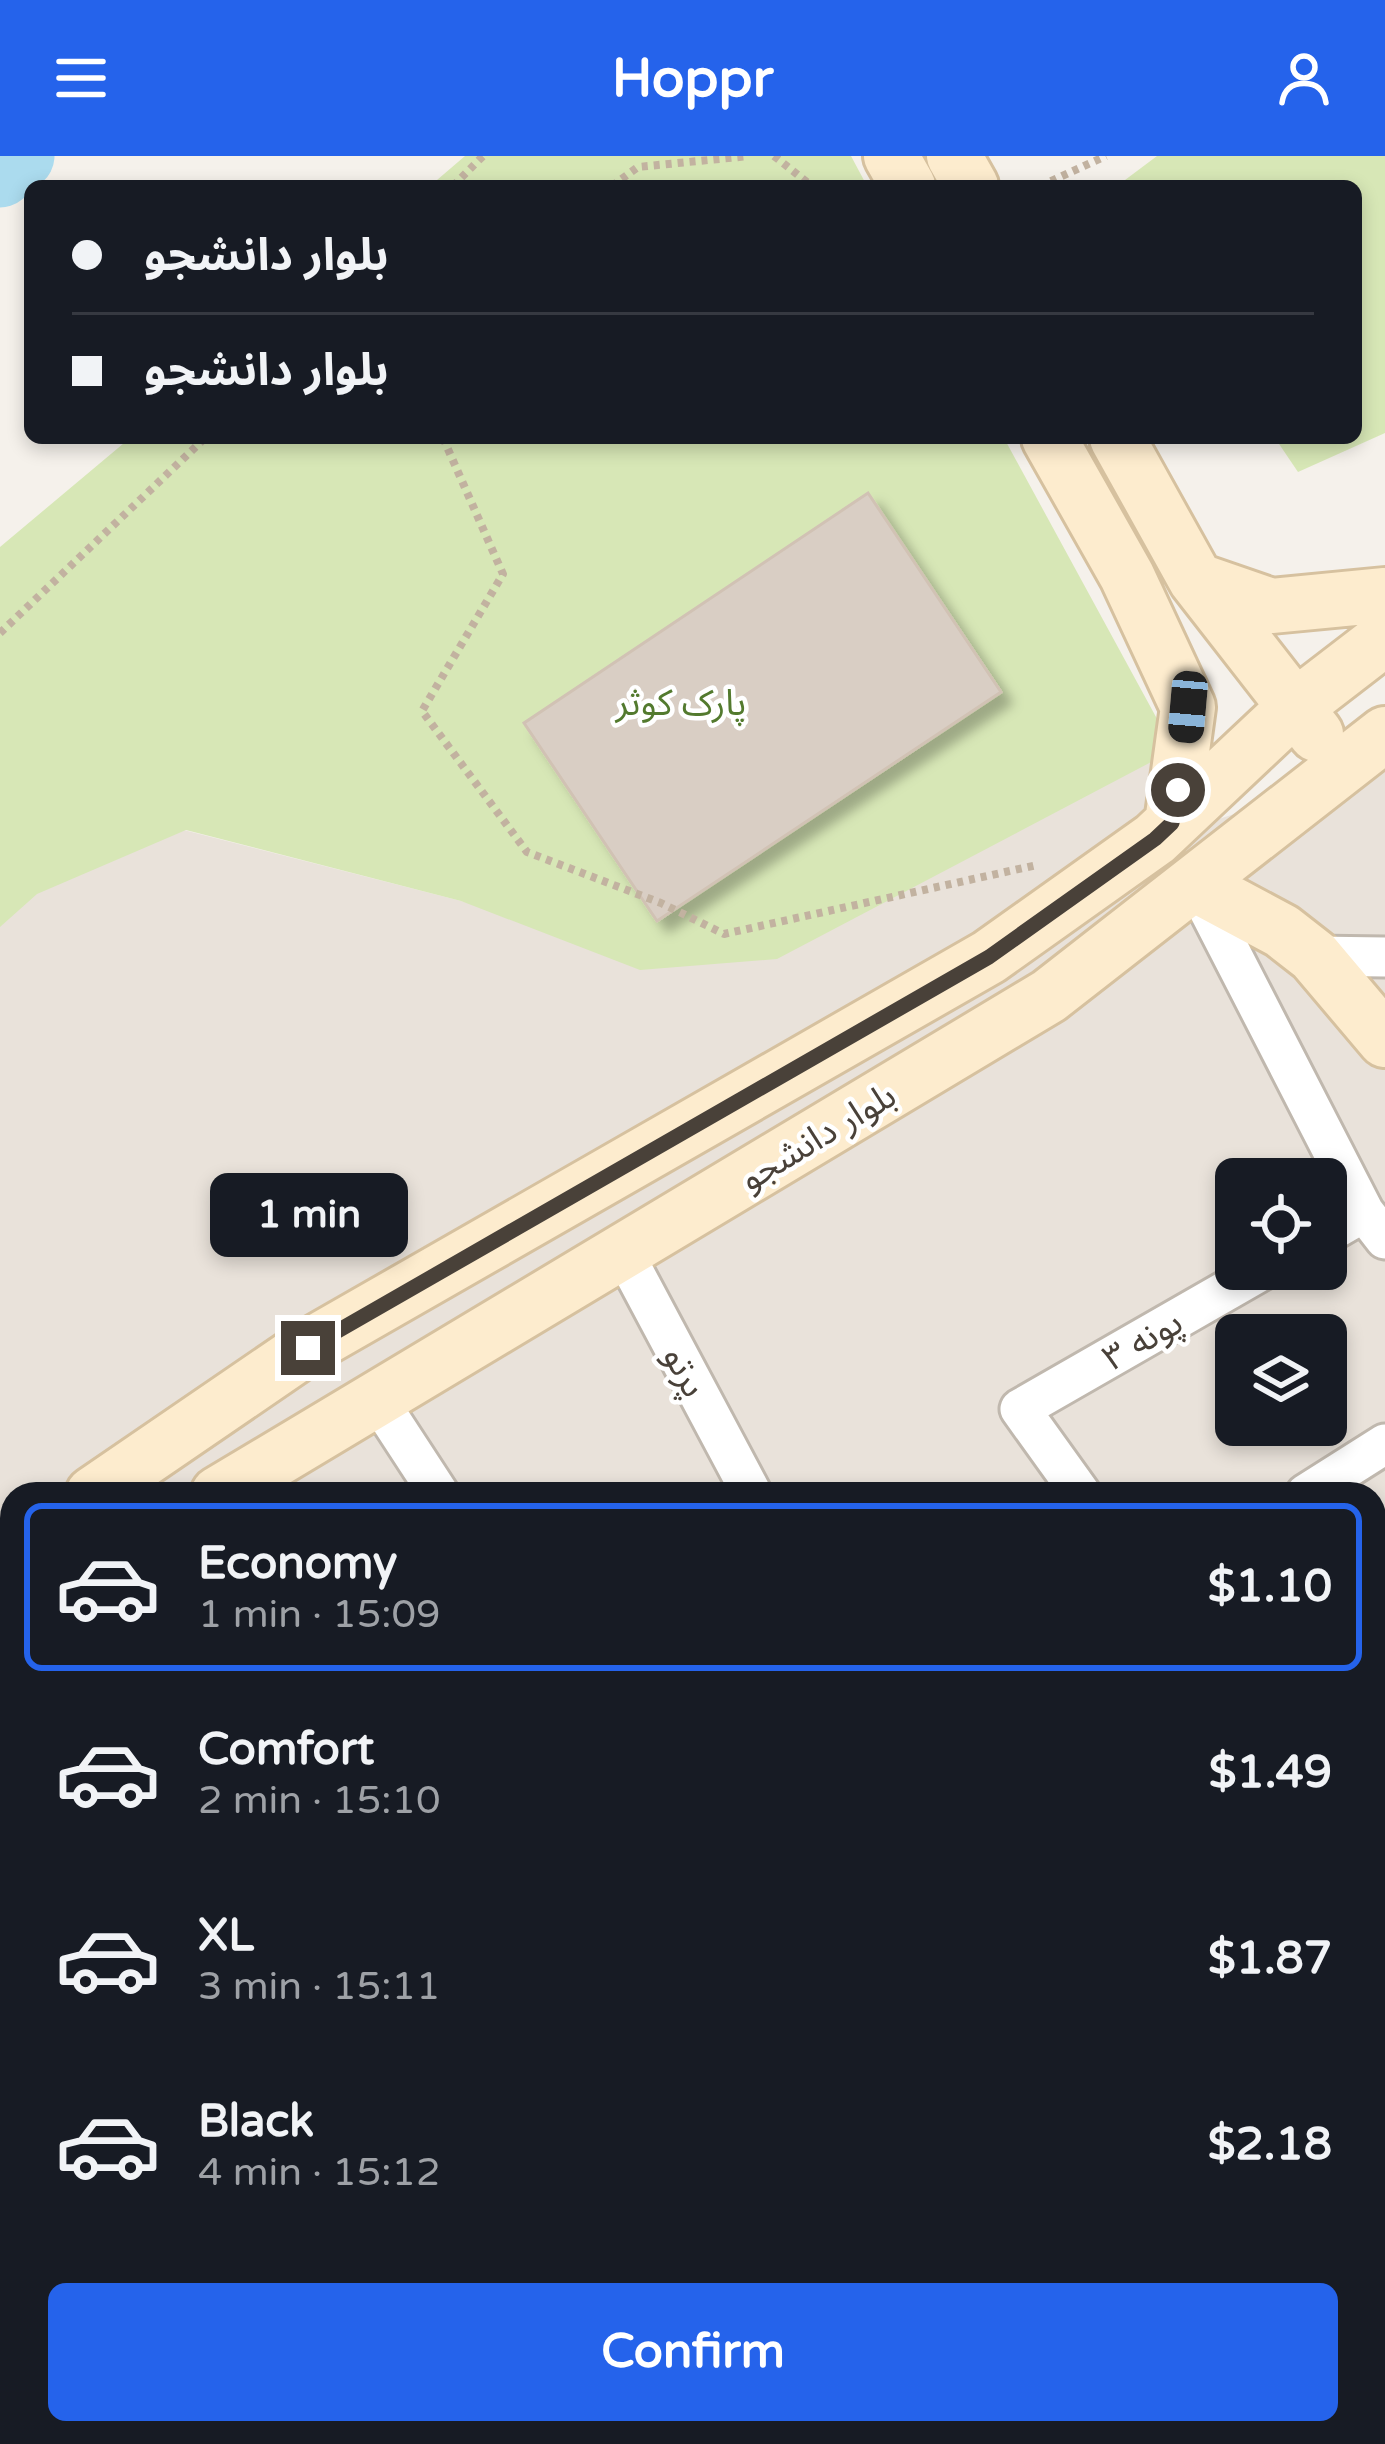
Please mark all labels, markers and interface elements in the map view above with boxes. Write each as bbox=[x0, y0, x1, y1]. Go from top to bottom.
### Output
icon: menu bbox=[48, 45, 114, 111]
icon: person bbox=[1271, 45, 1337, 111]
text: Hoppr bbox=[612, 46, 773, 111]
text: بلوار دانشجو bbox=[144, 229, 388, 283]
text: بلوار دانشجو bbox=[144, 344, 388, 398]
car bbox=[1167, 670, 1209, 744]
park label: پارک کوثر bbox=[615, 682, 746, 726]
route start bbox=[1151, 763, 1205, 817]
street label: بلوار دانشجو bbox=[732, 1074, 904, 1201]
map controls bbox=[1215, 1158, 1347, 1446]
button: locate bbox=[1215, 1158, 1347, 1290]
callout: 1 min bbox=[209, 1174, 407, 1258]
text: 1 min bbox=[257, 1191, 361, 1238]
street label: پونه ۳ bbox=[1095, 1300, 1191, 1381]
button: layers bbox=[1215, 1314, 1347, 1446]
route end bbox=[281, 1321, 335, 1375]
street label: پرتو bbox=[652, 1339, 716, 1405]
icon: car bbox=[54, 1533, 162, 1641]
text: Economy bbox=[198, 1537, 397, 1591]
text: $1.10 bbox=[1208, 1560, 1332, 1614]
text: 1 min · 15:09 bbox=[198, 1591, 440, 1638]
icon: car bbox=[54, 1719, 162, 1827]
text: Comfort bbox=[198, 1723, 374, 1777]
text: $1.49 bbox=[1209, 1746, 1332, 1800]
text: 2 min · 15:10 bbox=[198, 1777, 440, 1824]
icon: car bbox=[54, 1905, 162, 2013]
text: XL bbox=[198, 1909, 254, 1963]
text: $1.87 bbox=[1208, 1932, 1332, 1986]
text: 3 min · 15:11 bbox=[198, 1963, 440, 2010]
icon: car bbox=[54, 2091, 162, 2199]
text: Black bbox=[198, 2095, 314, 2149]
text: $2.18 bbox=[1208, 2118, 1332, 2172]
text: 4 min · 15:12 bbox=[198, 2149, 440, 2196]
button: Confirm bbox=[48, 2283, 1338, 2421]

